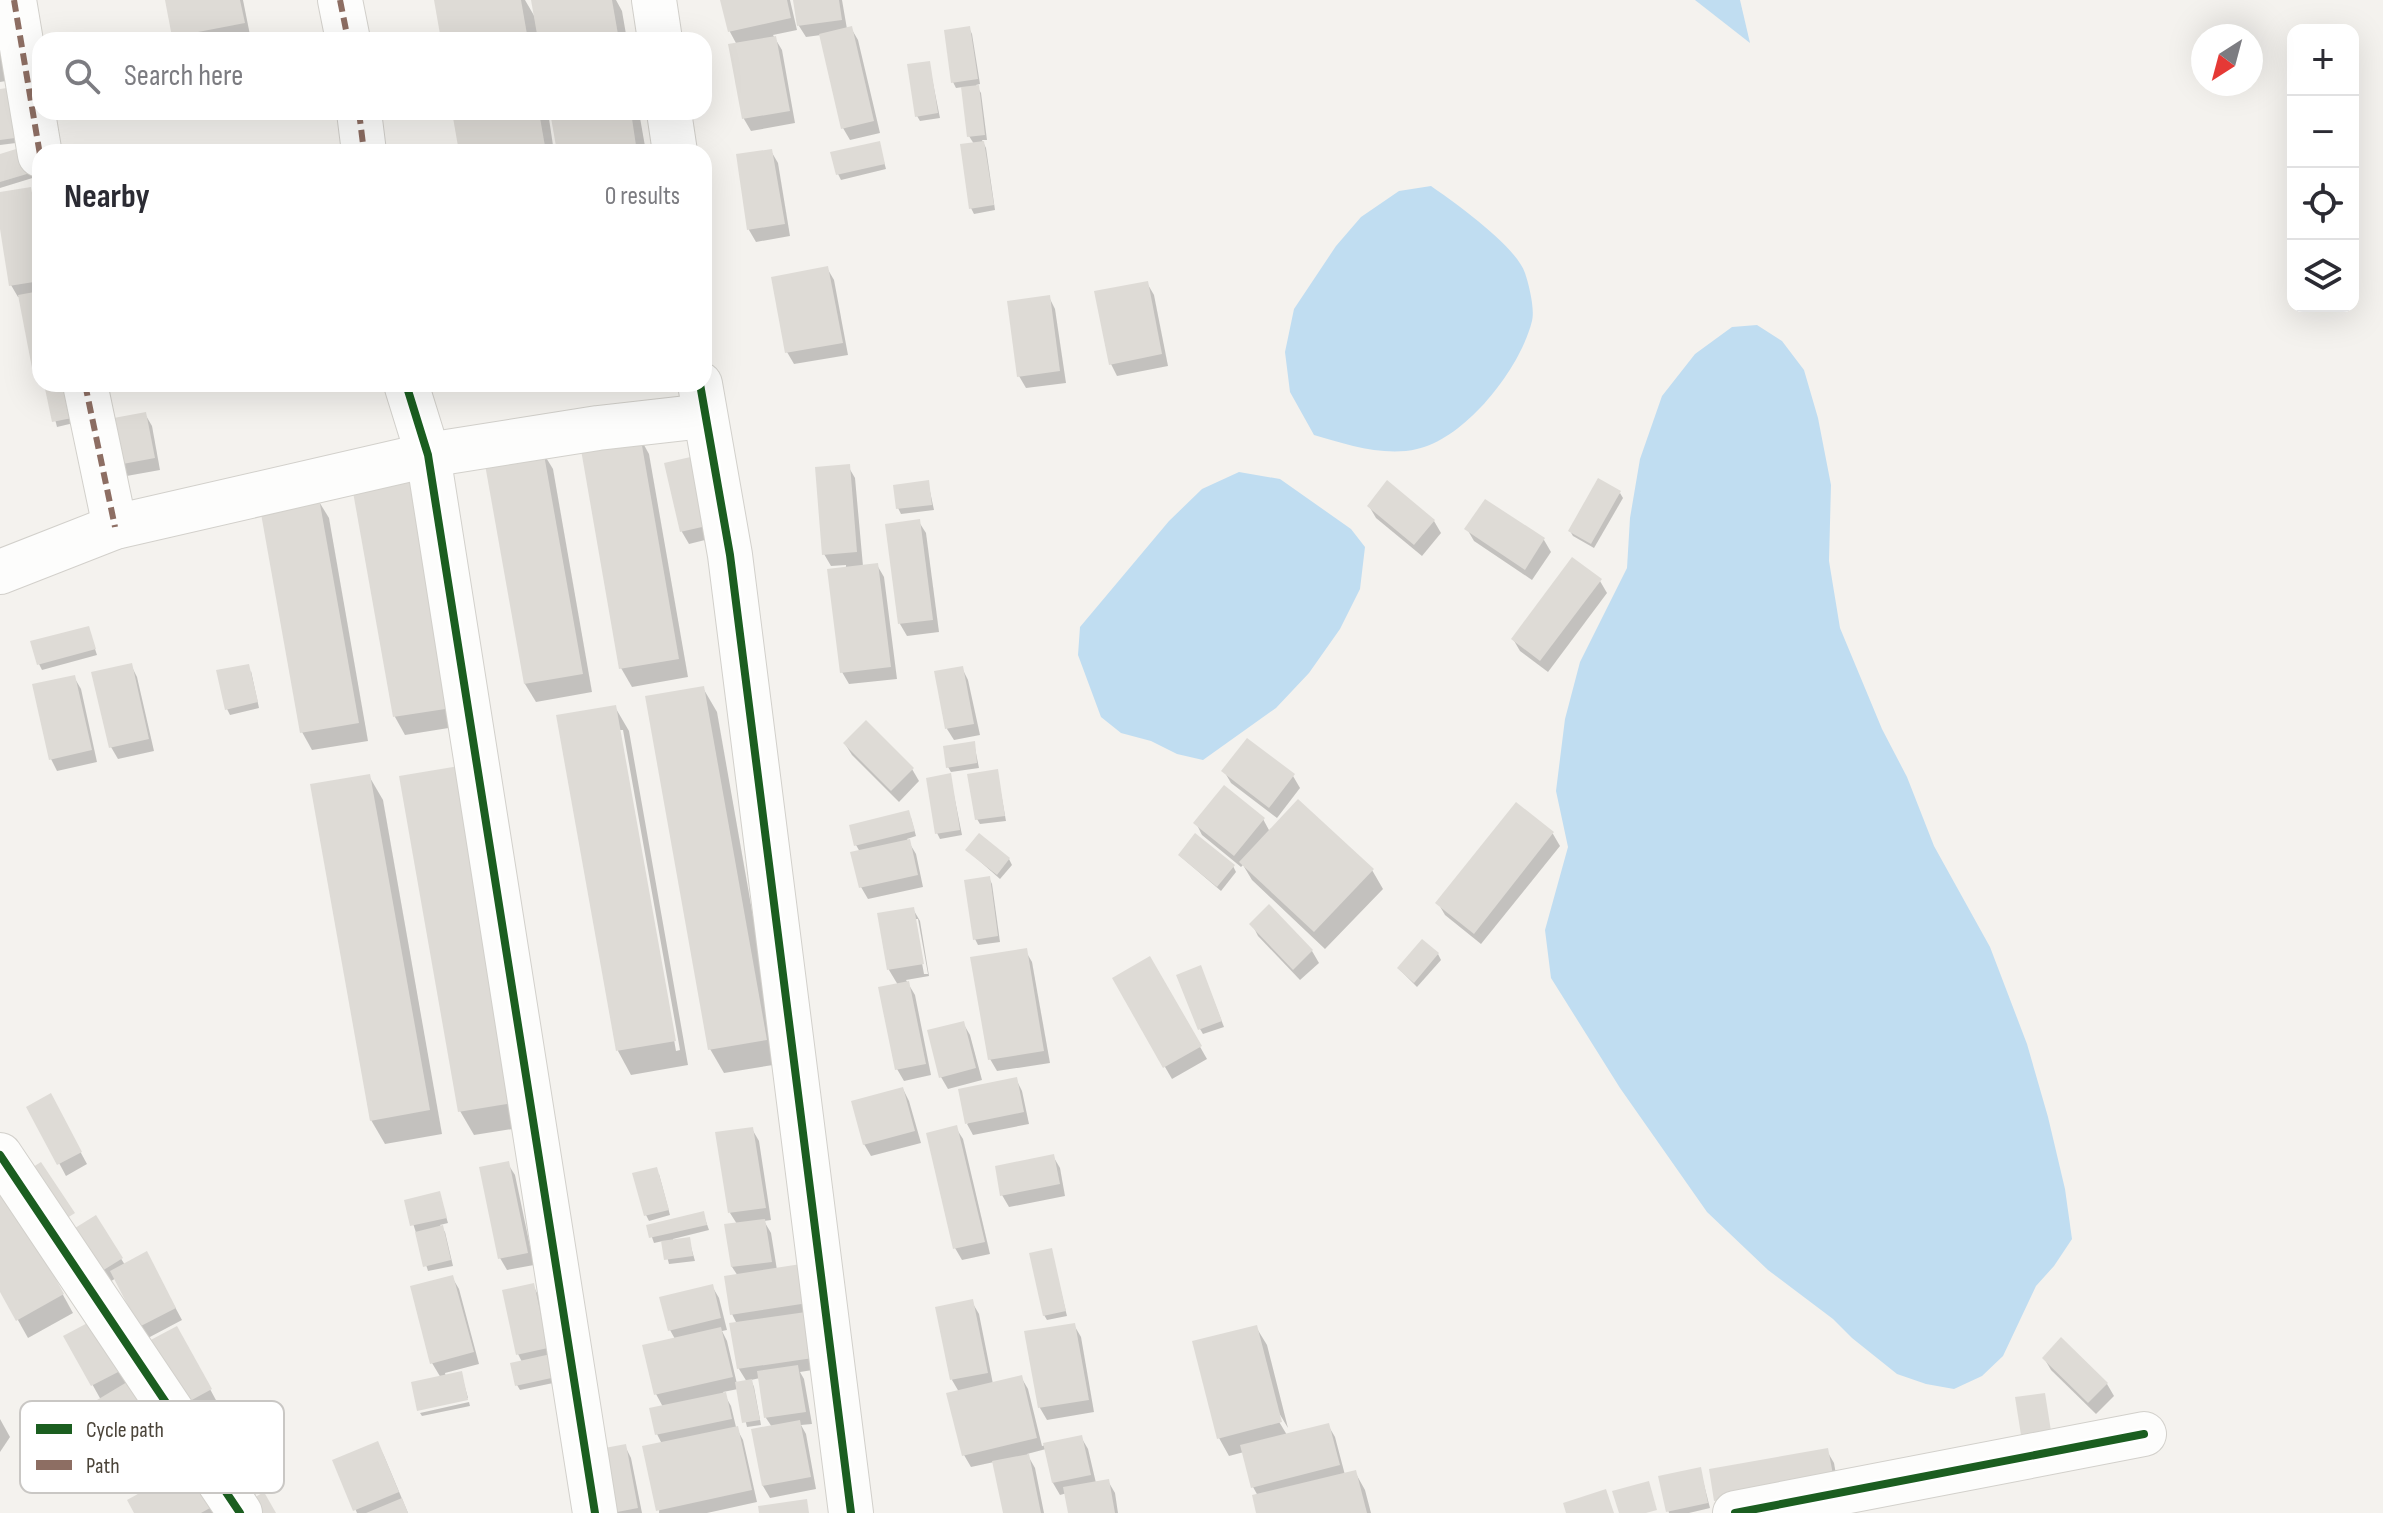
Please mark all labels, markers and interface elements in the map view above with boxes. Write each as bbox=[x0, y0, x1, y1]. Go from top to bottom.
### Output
north arrow bbox=[2191, 24, 2263, 96]
map controls bbox=[2287, 24, 2359, 312]
button: + bbox=[2287, 24, 2359, 96]
search box bbox=[32, 32, 712, 120]
icon: search bbox=[60, 54, 104, 98]
text: Search here bbox=[124, 58, 243, 94]
button: − bbox=[2287, 96, 2359, 168]
button: locate bbox=[2287, 168, 2359, 240]
text: Nearby bbox=[64, 176, 150, 217]
text: 0 results bbox=[605, 181, 680, 212]
button: layers bbox=[2287, 240, 2359, 312]
legend bbox=[20, 1401, 284, 1493]
text: Cycle path bbox=[86, 1417, 164, 1444]
text: Path bbox=[86, 1453, 120, 1480]

